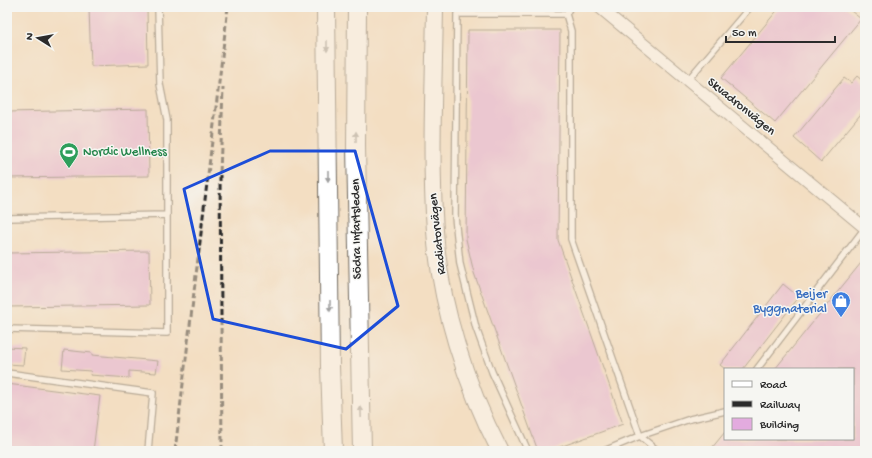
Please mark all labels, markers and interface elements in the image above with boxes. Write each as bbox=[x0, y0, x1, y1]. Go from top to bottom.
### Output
north arrow bbox=[18, 18, 58, 58]
scale bar bbox=[726, 18, 835, 44]
text: 50 m bbox=[732, 27, 757, 41]
text: N bbox=[24, 32, 37, 41]
one-way arrow bbox=[324, 40, 330, 53]
street label: Skvadronvägen bbox=[704, 75, 779, 140]
one-way arrow bbox=[353, 130, 359, 143]
sports icon: Nordic Wellness bbox=[58, 141, 80, 169]
place label: Nordic Wellness bbox=[83, 145, 168, 160]
one-way arrow bbox=[325, 170, 331, 183]
street label: Södra Infartsleden bbox=[349, 178, 365, 279]
street label: Radiatorvägen bbox=[426, 192, 450, 275]
place label: Beijer Byggmaterial bbox=[752, 287, 828, 317]
shop icon: Beijer Byggmaterial bbox=[830, 290, 852, 318]
one-way arrow bbox=[327, 300, 333, 313]
legend bbox=[724, 368, 854, 440]
text: Road bbox=[760, 379, 787, 393]
text: Railway bbox=[760, 399, 800, 413]
one-way arrow bbox=[358, 405, 364, 418]
text: Building bbox=[759, 419, 799, 433]

